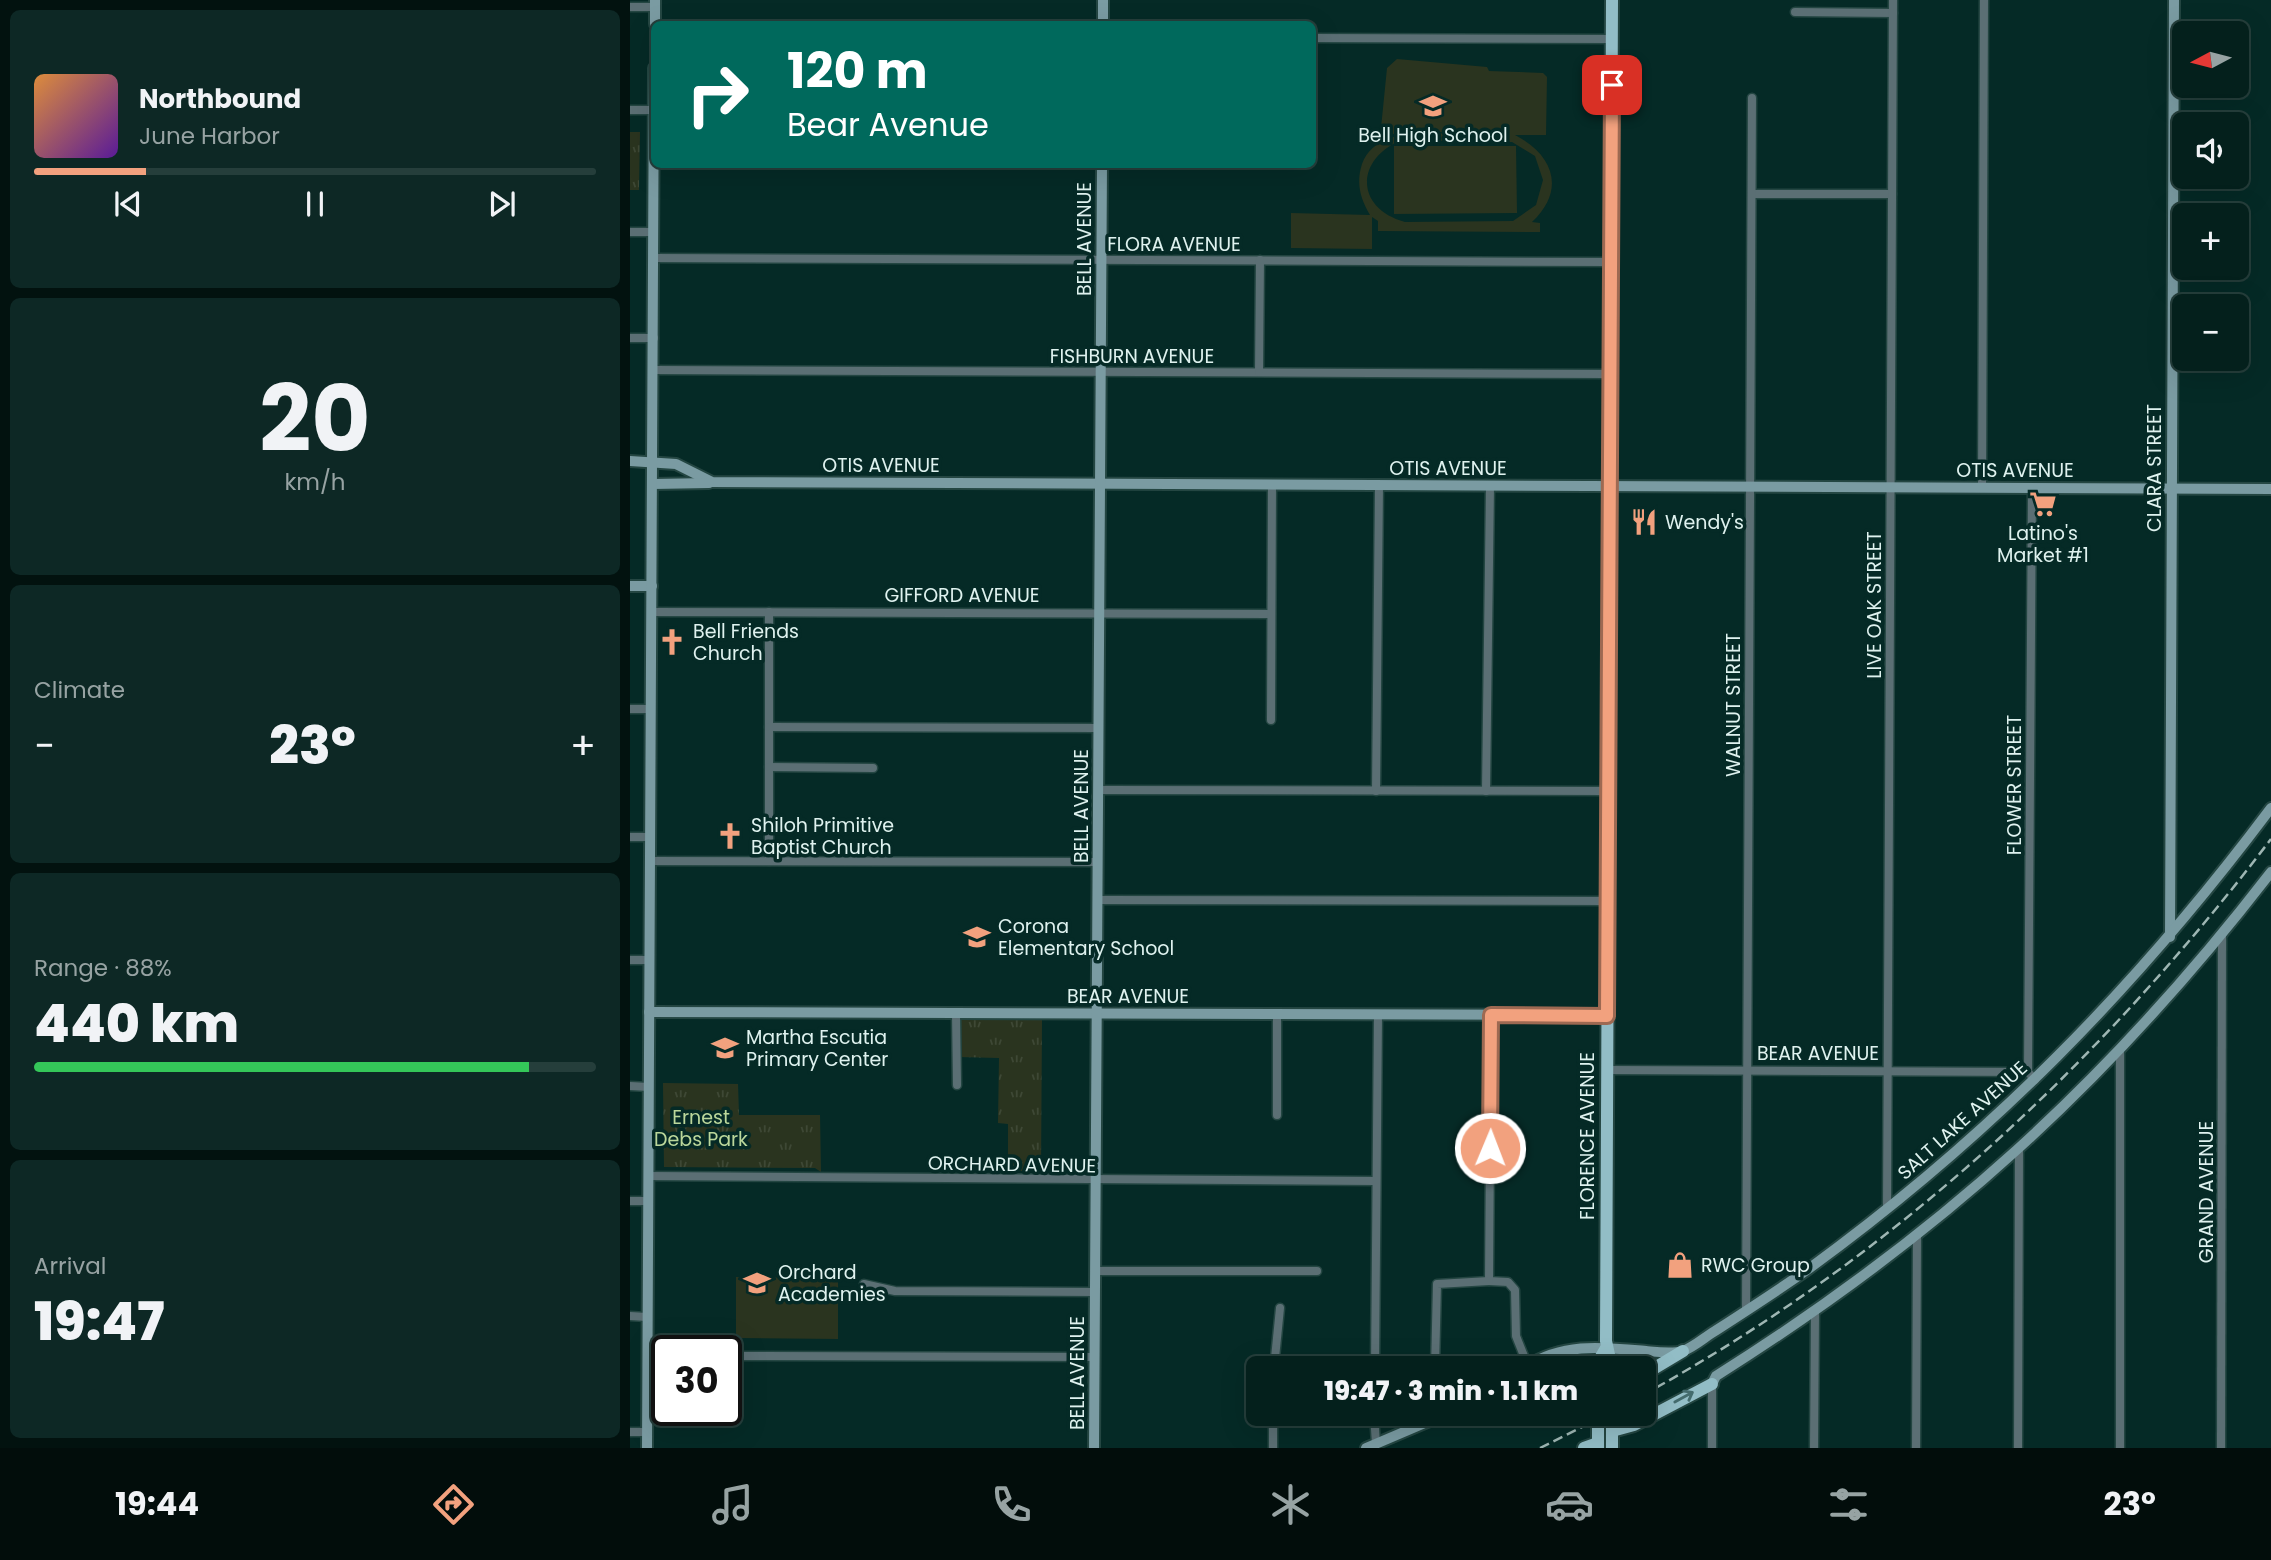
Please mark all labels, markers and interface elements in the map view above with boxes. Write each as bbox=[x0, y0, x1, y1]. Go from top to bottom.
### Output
north arrow bbox=[2172, 21, 2249, 98]
map controls bbox=[2172, 21, 2249, 371]
text: 120 m bbox=[787, 37, 928, 105]
icon: right bbox=[672, 49, 763, 140]
pin bbox=[1582, 55, 1642, 115]
icon: arrive bbox=[1593, 66, 1631, 104]
text: Northbound bbox=[139, 81, 301, 117]
school or university icon: Bell High School bbox=[1418, 91, 1448, 121]
text: Bear Avenue bbox=[787, 102, 989, 147]
button: sound bbox=[2172, 112, 2249, 189]
text: June Harbor bbox=[139, 120, 280, 152]
place label: Bell High School bbox=[1358, 122, 1508, 149]
street label: BELL AVENUE bbox=[1071, 182, 1098, 296]
icon: previous bbox=[109, 185, 147, 223]
icon: pause bbox=[296, 185, 334, 223]
icon: next bbox=[483, 185, 521, 223]
button: + bbox=[2172, 203, 2249, 280]
street label: FLORA AVENUE bbox=[1107, 231, 1241, 258]
button: − bbox=[2172, 294, 2249, 371]
street label: FISHBURN AVENUE bbox=[1050, 343, 1214, 370]
text: 20 bbox=[259, 355, 371, 483]
street label: CLARA STREET bbox=[2141, 404, 2168, 532]
street label: OTIS AVENUE bbox=[822, 452, 940, 479]
street label: OTIS AVENUE bbox=[1389, 455, 1507, 482]
street label: OTIS AVENUE bbox=[1956, 457, 2074, 484]
text: km/h bbox=[284, 466, 346, 498]
supermarket icon: Latino's Market #1 bbox=[2028, 489, 2058, 519]
restaurant icon: Wendy's bbox=[1629, 507, 1659, 537]
place label: Wendy's bbox=[1665, 509, 1744, 536]
place label: Latino's Market #1 bbox=[1997, 520, 2089, 569]
street label: LIVE OAK STREET bbox=[1861, 531, 1888, 679]
street label: GIFFORD AVENUE bbox=[885, 582, 1039, 609]
place label: Bell Friends Church bbox=[693, 618, 799, 667]
church icon: Bell Friends Church bbox=[657, 627, 687, 657]
street label: WALNUT STREET bbox=[1720, 633, 1747, 777]
text: Climate bbox=[34, 674, 125, 706]
text: 23° bbox=[269, 709, 356, 782]
street label: FLOWER STREET bbox=[2001, 715, 2028, 855]
text: − bbox=[34, 719, 55, 772]
text: + bbox=[570, 719, 596, 772]
street label: BELL AVENUE bbox=[1068, 749, 1095, 863]
place label: Shiloh Primitive Baptist Church bbox=[751, 812, 894, 861]
church icon: Shiloh Primitive Baptist Church bbox=[715, 821, 745, 851]
place label: Corona Elementary School bbox=[998, 913, 1174, 962]
school or university icon: Corona Elementary School bbox=[962, 922, 992, 952]
text: Range · 88% bbox=[34, 952, 172, 984]
street label: BEAR AVENUE bbox=[1067, 983, 1189, 1010]
text: 440 km bbox=[34, 987, 239, 1060]
place label: Martha Escutia Primary Center bbox=[746, 1024, 888, 1073]
school or university icon: Martha Escutia Primary Center bbox=[710, 1033, 740, 1063]
street label: BEAR AVENUE bbox=[1757, 1040, 1879, 1067]
street label: FLORENCE AVENUE bbox=[1574, 1052, 1601, 1220]
street label: SALT LAKE AVENUE bbox=[1892, 1055, 2033, 1186]
park label: Ernest Debs Park bbox=[654, 1104, 748, 1153]
position arrow bbox=[1453, 1111, 1527, 1185]
street label: GRAND AVENUE bbox=[2193, 1121, 2220, 1263]
street label: ORCHARD AVENUE bbox=[928, 1150, 1096, 1179]
text: Arrival bbox=[34, 1250, 106, 1282]
shop icon: RWC Group bbox=[1665, 1250, 1695, 1280]
place label: RWC Group bbox=[1701, 1252, 1810, 1279]
place label: Orchard Academies bbox=[778, 1259, 886, 1308]
school or university icon: Orchard Academies bbox=[742, 1268, 772, 1298]
text: 19:47 bbox=[34, 1285, 164, 1358]
street label: BELL AVENUE bbox=[1064, 1316, 1091, 1430]
speed limit sign: 30 bbox=[651, 1335, 742, 1426]
text: 19:47 · 3 min · 1.1 km bbox=[1324, 1373, 1578, 1409]
one-way arrow bbox=[1673, 1390, 1693, 1404]
icon: directions bbox=[429, 1480, 478, 1529]
icon: music bbox=[708, 1480, 757, 1529]
icon: phone bbox=[987, 1480, 1036, 1529]
icon: climate bbox=[1266, 1480, 1315, 1529]
icon: car bbox=[1545, 1480, 1594, 1529]
icon: filters bbox=[1824, 1480, 1873, 1529]
text: 19:44 bbox=[115, 1481, 199, 1526]
text: 23° bbox=[2103, 1481, 2156, 1526]

